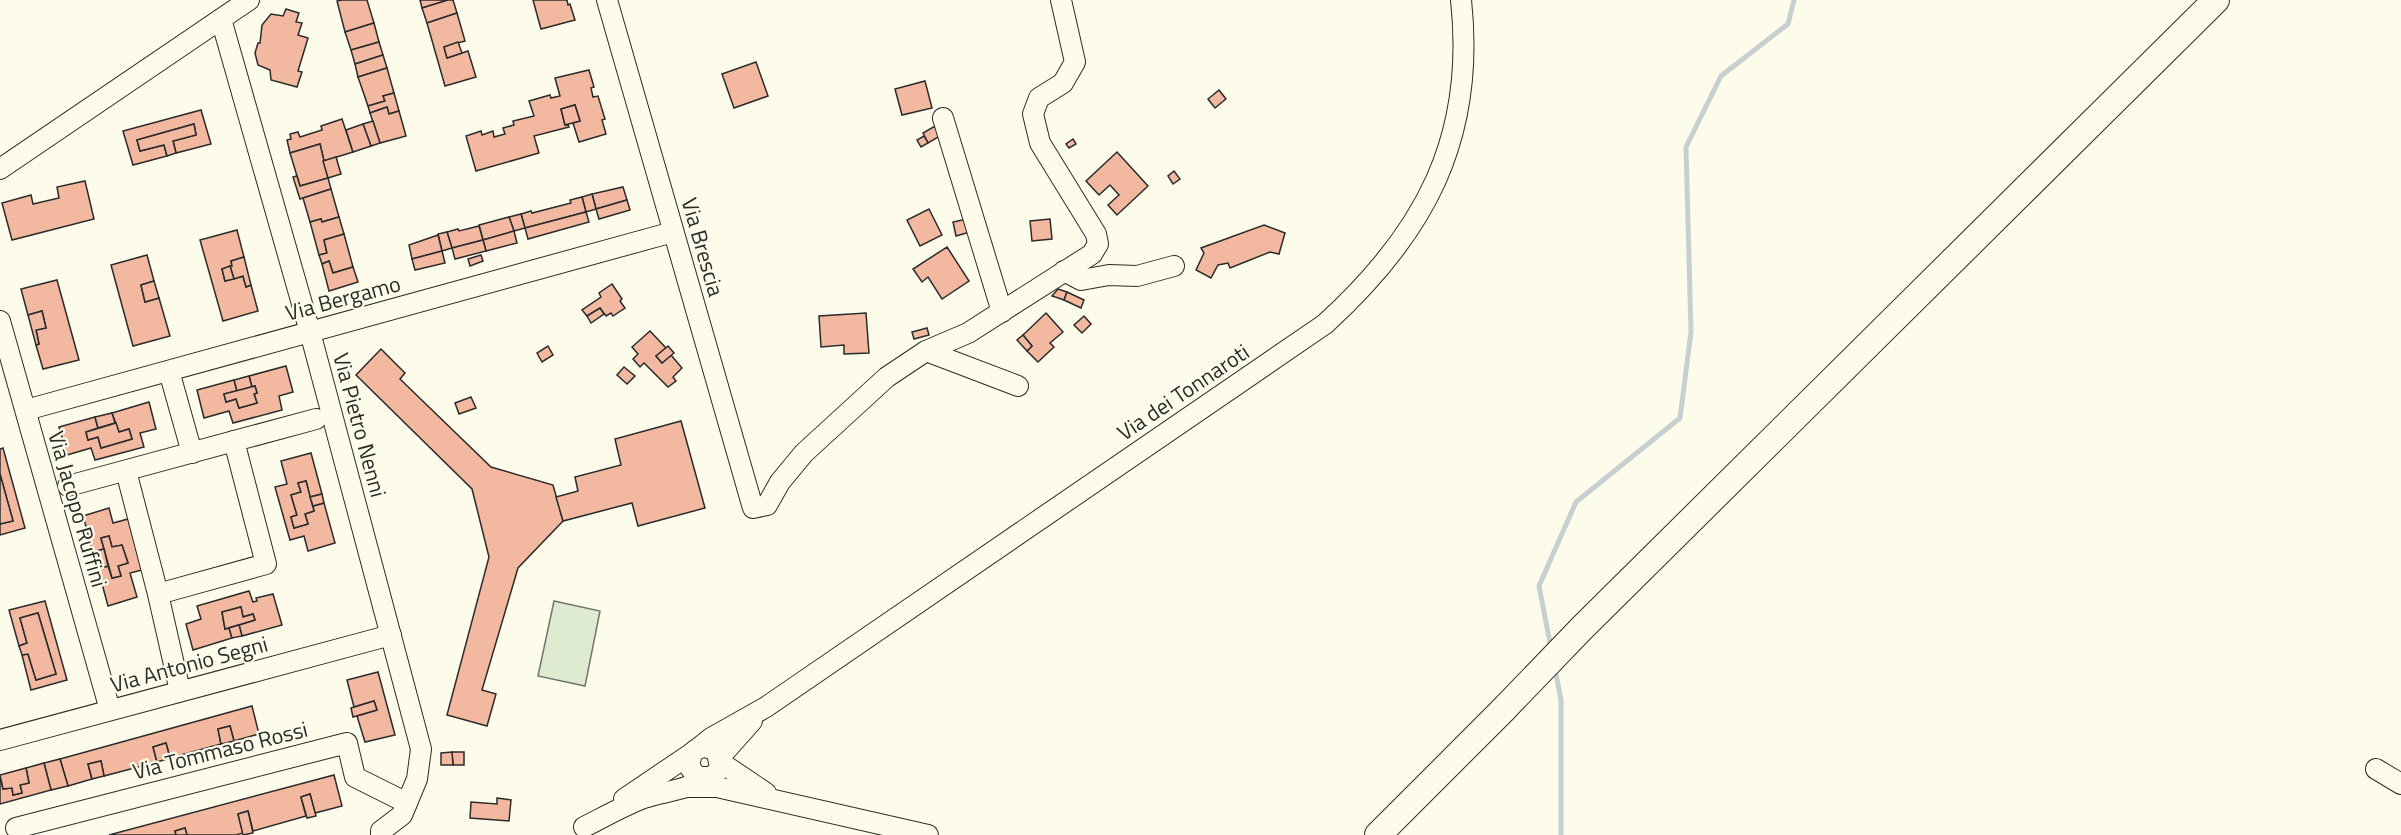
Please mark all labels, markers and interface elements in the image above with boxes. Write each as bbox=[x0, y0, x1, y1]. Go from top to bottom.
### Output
street label: Via Brescia bbox=[673, 194, 733, 300]
street label: Via Bergamo bbox=[282, 266, 404, 330]
street label: Via dei Tonnaroti bbox=[1110, 335, 1256, 449]
street label: Via Pietro Nenni bbox=[324, 349, 396, 501]
street label: Via Jacopo Ruffini bbox=[39, 427, 117, 591]
street label: Via Antonio Segni bbox=[106, 627, 272, 701]
street label: Via Tommaso Rossi bbox=[129, 712, 311, 788]

